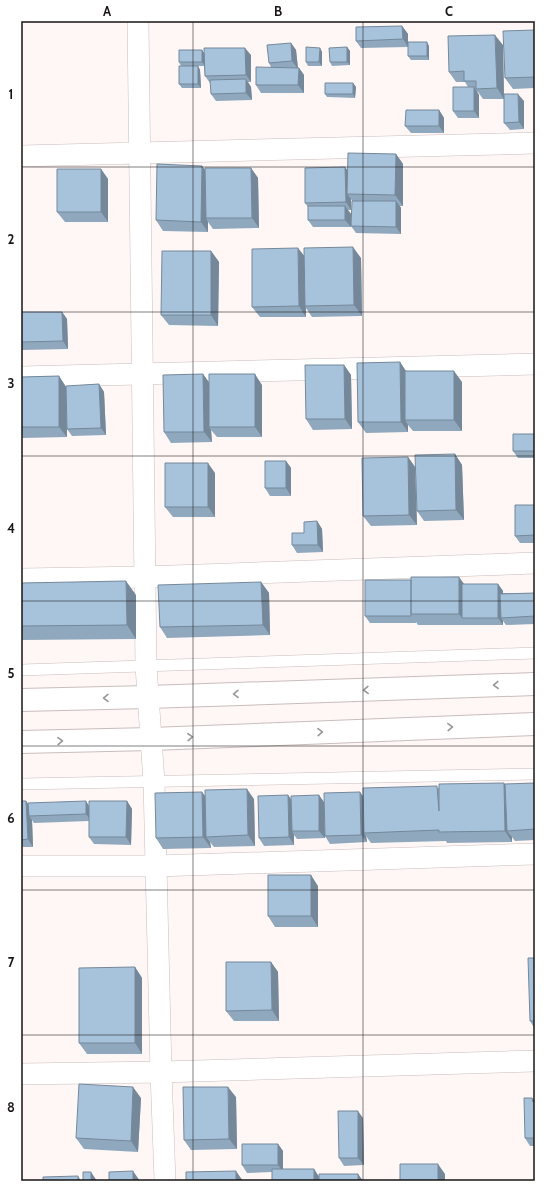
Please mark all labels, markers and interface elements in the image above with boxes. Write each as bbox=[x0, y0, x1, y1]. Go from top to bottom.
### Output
text: A bbox=[103, 3, 112, 19]
text: B bbox=[274, 3, 282, 19]
text: C bbox=[445, 3, 453, 19]
text: 1 bbox=[9, 86, 13, 102]
text: 2 bbox=[8, 231, 15, 247]
text: 3 bbox=[7, 375, 15, 391]
text: 4 bbox=[7, 520, 15, 536]
text: 5 bbox=[8, 665, 15, 681]
one-way arrow bbox=[493, 681, 499, 690]
one-way arrow bbox=[363, 686, 369, 694]
one-way arrow bbox=[233, 690, 239, 699]
one-way arrow bbox=[103, 694, 109, 703]
one-way arrow bbox=[447, 723, 453, 732]
one-way arrow bbox=[317, 728, 323, 737]
one-way arrow bbox=[187, 733, 193, 742]
one-way arrow bbox=[57, 737, 63, 745]
text: 6 bbox=[7, 810, 15, 826]
text: 7 bbox=[8, 954, 15, 970]
text: 8 bbox=[7, 1099, 15, 1115]

